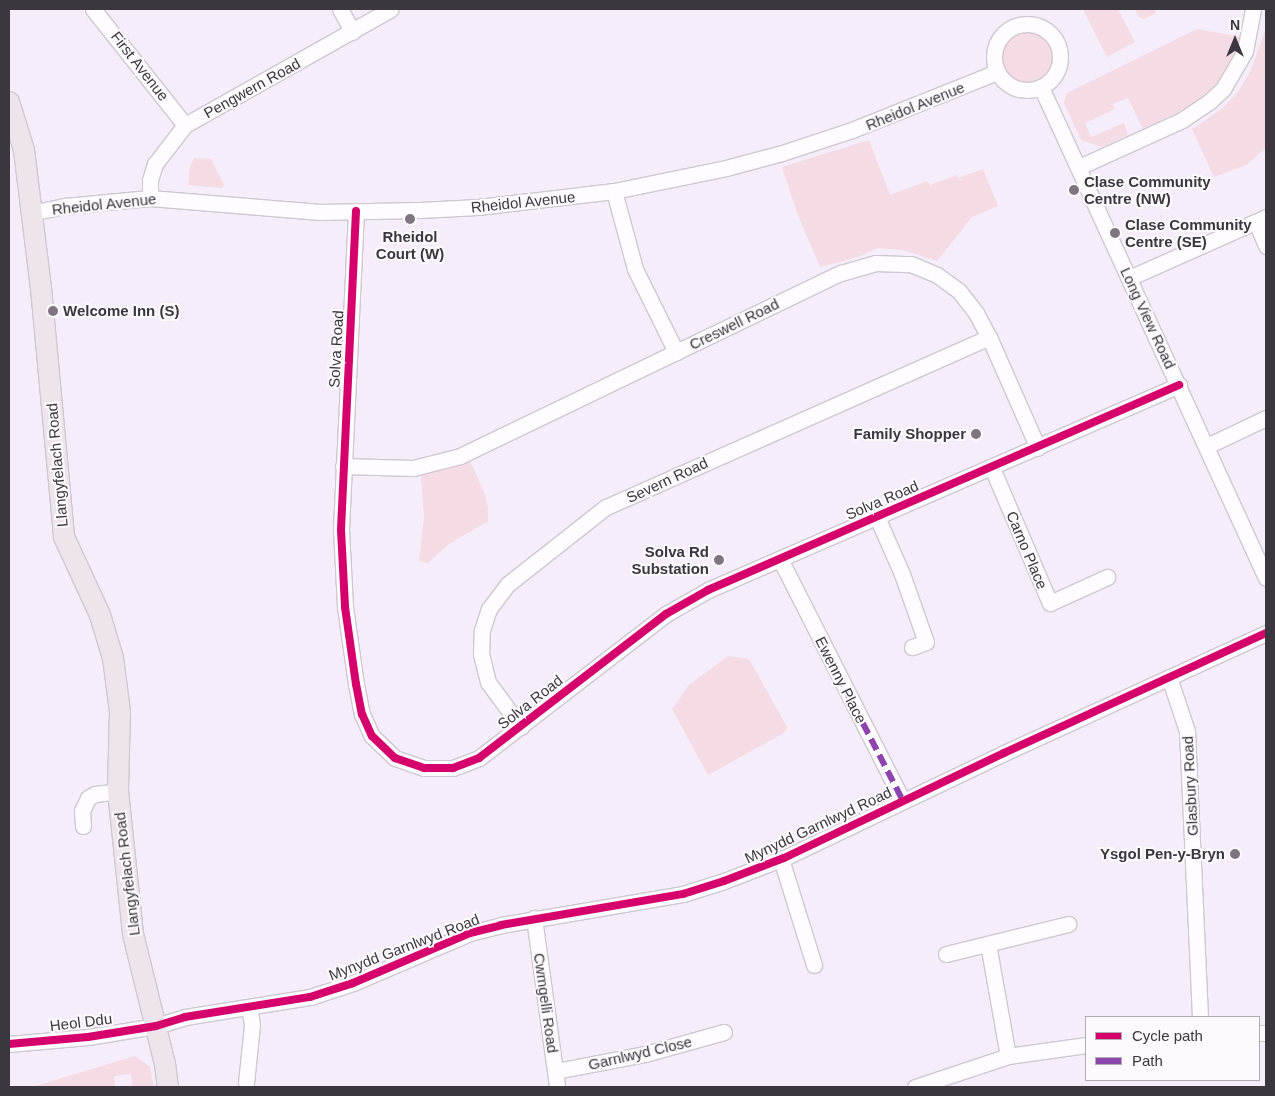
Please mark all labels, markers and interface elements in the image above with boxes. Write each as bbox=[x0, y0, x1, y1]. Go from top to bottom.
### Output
north arrow bbox=[1210, 15, 1260, 65]
text: N bbox=[1230, 17, 1240, 33]
street label: First Avenue bbox=[107, 27, 173, 105]
street label: Pengwern Road bbox=[201, 54, 303, 122]
street label: Rheidol Avenue bbox=[863, 78, 967, 134]
place label: Clase Community Centre (NW) bbox=[1084, 172, 1211, 207]
marker: Clase Community Centre (NW) bbox=[1068, 184, 1080, 196]
street label: Rheidol Avenue bbox=[470, 188, 576, 216]
street label: Rheidol Avenue bbox=[51, 190, 157, 218]
marker: Rheidol Court (W) bbox=[404, 213, 416, 225]
place label: Clase Community Centre (SE) bbox=[1125, 215, 1252, 250]
place label: Rheidol Court (W) bbox=[376, 227, 444, 262]
marker: Clase Community Centre (SE) bbox=[1109, 227, 1121, 239]
street label: Long View Road bbox=[1117, 264, 1179, 372]
street label: Creswell Road bbox=[686, 295, 782, 353]
place label: Welcome Inn (S) bbox=[63, 302, 179, 320]
marker: Welcome Inn (S) bbox=[47, 305, 59, 317]
street label: Solva Road bbox=[325, 310, 347, 388]
street label: Llangyfelach Road bbox=[43, 402, 71, 528]
place label: Family Shopper bbox=[853, 425, 966, 443]
marker: Family Shopper bbox=[970, 428, 982, 440]
street label: Severn Road bbox=[624, 453, 710, 507]
street label: Solva Road bbox=[843, 477, 921, 523]
street label: Carno Place bbox=[1003, 508, 1051, 592]
place label: Solva Rd Substation bbox=[632, 542, 709, 577]
marker: Solva Rd Substation bbox=[713, 554, 725, 566]
street label: Ewenny Place bbox=[811, 634, 871, 726]
street label: Solva Road bbox=[494, 671, 566, 733]
street label: Glasbury Road bbox=[1178, 736, 1202, 836]
street label: Mynydd Garnlwyd Road bbox=[742, 783, 894, 867]
street label: Llangyfelach Road bbox=[110, 811, 144, 937]
place label: Ysgol Pen-y-Bryn bbox=[1100, 845, 1225, 863]
marker: Ysgol Pen-y-Bryn bbox=[1229, 848, 1241, 860]
street label: Mynydd Garnlwyd Road bbox=[326, 910, 482, 984]
street label: Cwmgelli Road bbox=[530, 952, 562, 1054]
street label: Heol Ddu bbox=[49, 1009, 113, 1035]
legend bbox=[1085, 1016, 1260, 1081]
text: Cycle path bbox=[1132, 1027, 1203, 1044]
street label: Garnlwyd Close bbox=[586, 1032, 694, 1074]
text: Path bbox=[1132, 1052, 1163, 1069]

